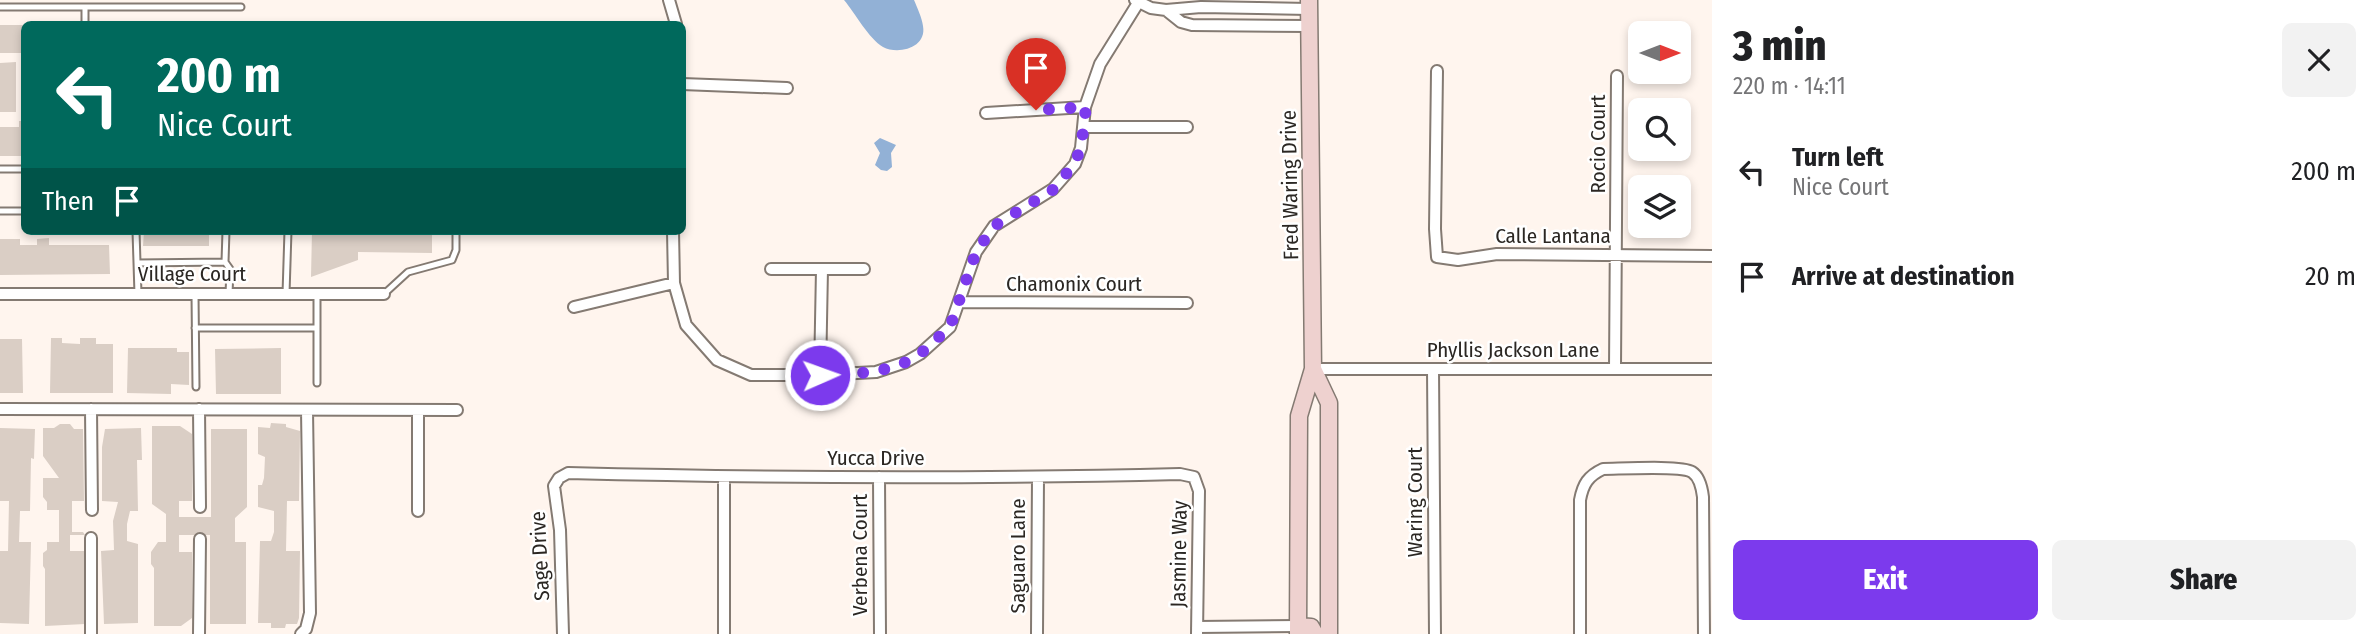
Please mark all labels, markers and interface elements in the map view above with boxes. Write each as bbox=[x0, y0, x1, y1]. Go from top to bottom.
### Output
north arrow bbox=[1628, 21, 1690, 84]
map controls bbox=[1628, 21, 1691, 238]
text: 3 min bbox=[1733, 21, 1826, 71]
button: close bbox=[2282, 23, 2356, 97]
pin bbox=[1006, 38, 1066, 110]
text: 200 m bbox=[157, 46, 281, 105]
icon: left bbox=[42, 49, 133, 140]
icon: arrive bbox=[1017, 49, 1055, 87]
text: 220 m · 14:11 bbox=[1733, 72, 1846, 100]
street label: Rocio Court bbox=[1585, 94, 1611, 193]
button: search bbox=[1628, 98, 1691, 161]
text: Nice Court bbox=[157, 106, 292, 144]
street label: Fred Waring Drive bbox=[1276, 110, 1304, 260]
text: Turn left bbox=[1792, 142, 1884, 173]
icon: left bbox=[1733, 153, 1771, 191]
text: 200 m bbox=[2291, 156, 2356, 187]
text: Nice Court bbox=[1792, 173, 1889, 201]
button: layers bbox=[1628, 175, 1691, 238]
icon: arrive bbox=[108, 182, 146, 220]
text: Then bbox=[42, 186, 94, 217]
street label: Calle Lantana bbox=[1495, 223, 1611, 249]
icon: arrive bbox=[1733, 258, 1771, 296]
street label: Village Court bbox=[138, 261, 246, 287]
text: Arrive at destination bbox=[1792, 261, 2015, 292]
text: 20 m bbox=[2305, 261, 2356, 292]
street label: Chamonix Court bbox=[1006, 271, 1142, 297]
street label: Phyllis Jackson Lane bbox=[1427, 337, 1599, 363]
position arrow bbox=[783, 338, 857, 412]
street label: Yucca Drive bbox=[827, 445, 925, 471]
street label: Waring Court bbox=[1402, 447, 1428, 557]
street label: Verbena Court bbox=[847, 494, 873, 616]
street label: Saguaro Lane bbox=[1005, 498, 1031, 614]
street label: Jasmine Way bbox=[1165, 500, 1193, 608]
street label: Sage Drive bbox=[525, 510, 555, 602]
button: Exit bbox=[1733, 540, 2038, 620]
button: Share bbox=[2052, 540, 2356, 620]

